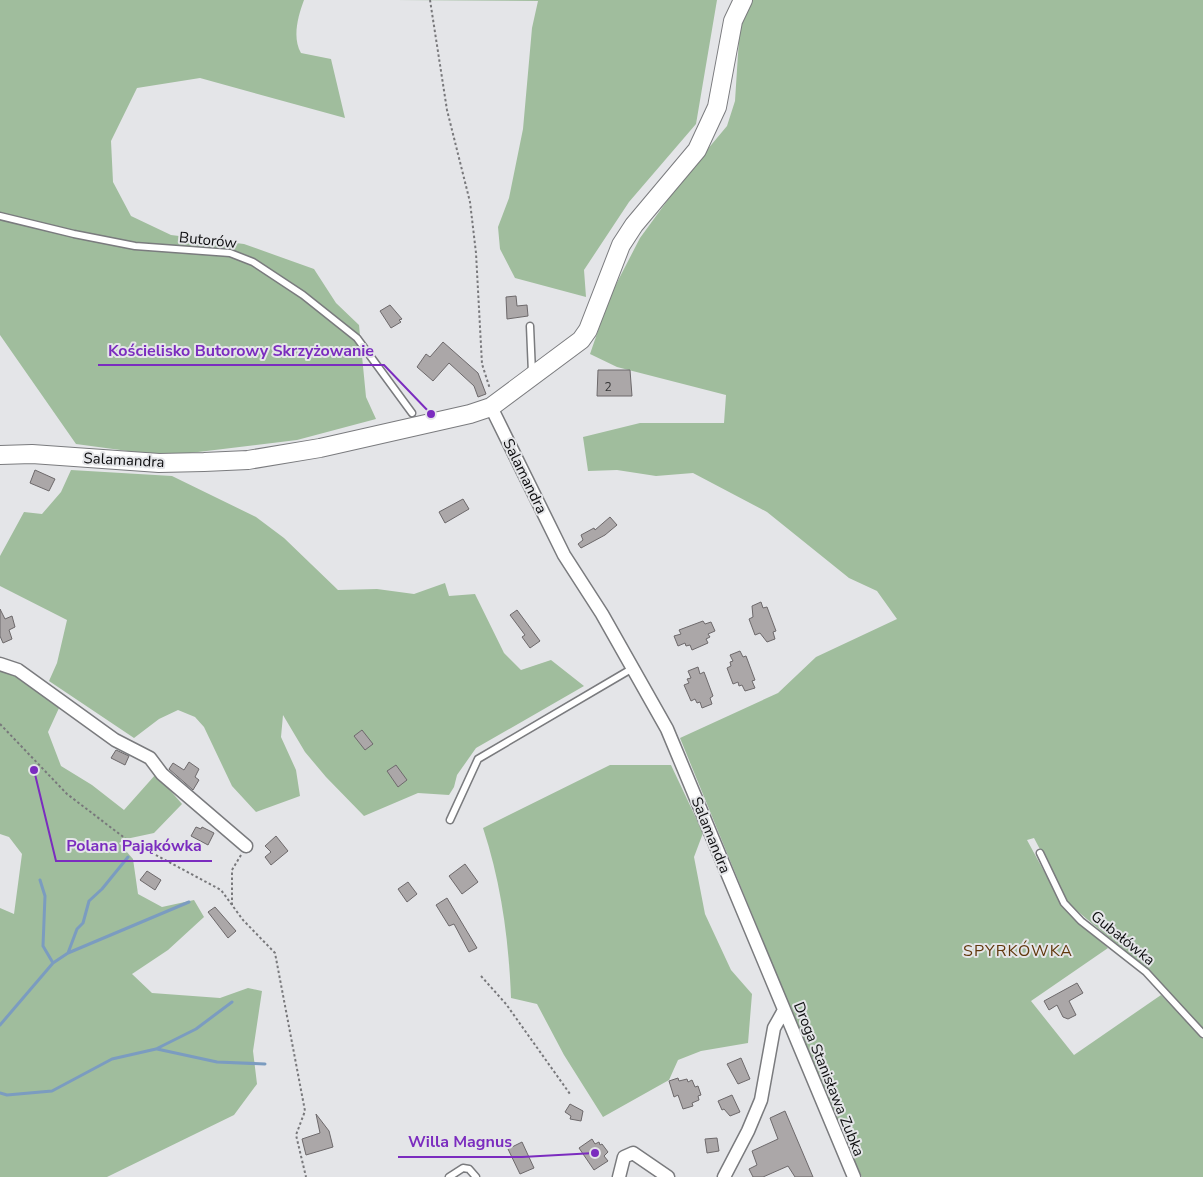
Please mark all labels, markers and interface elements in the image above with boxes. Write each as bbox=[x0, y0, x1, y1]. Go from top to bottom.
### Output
street label: Butorów bbox=[178, 227, 238, 253]
callout: Kościelisko Butorowy Skrzyżowanie bbox=[98, 334, 384, 365]
text: Kościelisko Butorowy Skrzyżowanie bbox=[108, 340, 374, 362]
house number: 2 bbox=[604, 379, 612, 395]
street label: Salamandra bbox=[498, 435, 552, 517]
street label: Salamandra bbox=[83, 448, 165, 472]
street label: Salamandra bbox=[687, 794, 735, 876]
callout: Polana Pająkówka bbox=[56, 830, 212, 861]
text: Polana Pająkówka bbox=[66, 835, 202, 857]
street label: Gubałówka bbox=[1087, 906, 1159, 970]
district label: SPYRKÓWKA bbox=[963, 940, 1073, 962]
street label: Droga Stanisława Zubka bbox=[789, 999, 869, 1159]
callout: Willa Magnus bbox=[398, 1126, 522, 1157]
text: Willa Magnus bbox=[408, 1131, 512, 1153]

